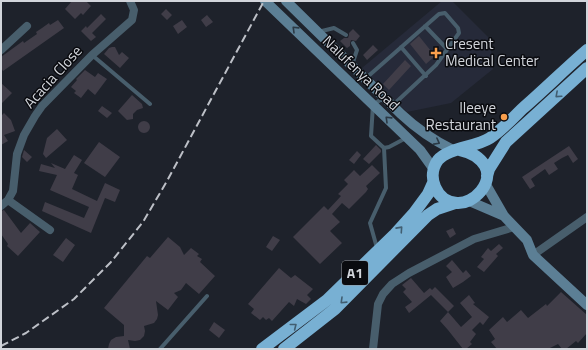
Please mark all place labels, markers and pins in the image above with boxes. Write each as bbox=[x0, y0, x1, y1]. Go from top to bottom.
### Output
place label: Cresent Medical Center bbox=[445, 32, 539, 72]
marker: Cresent Medical Center bbox=[430, 47, 442, 59]
place label: Ileeye Restaurant bbox=[426, 96, 497, 136]
marker: Ileeye Restaurant bbox=[499, 112, 509, 122]

